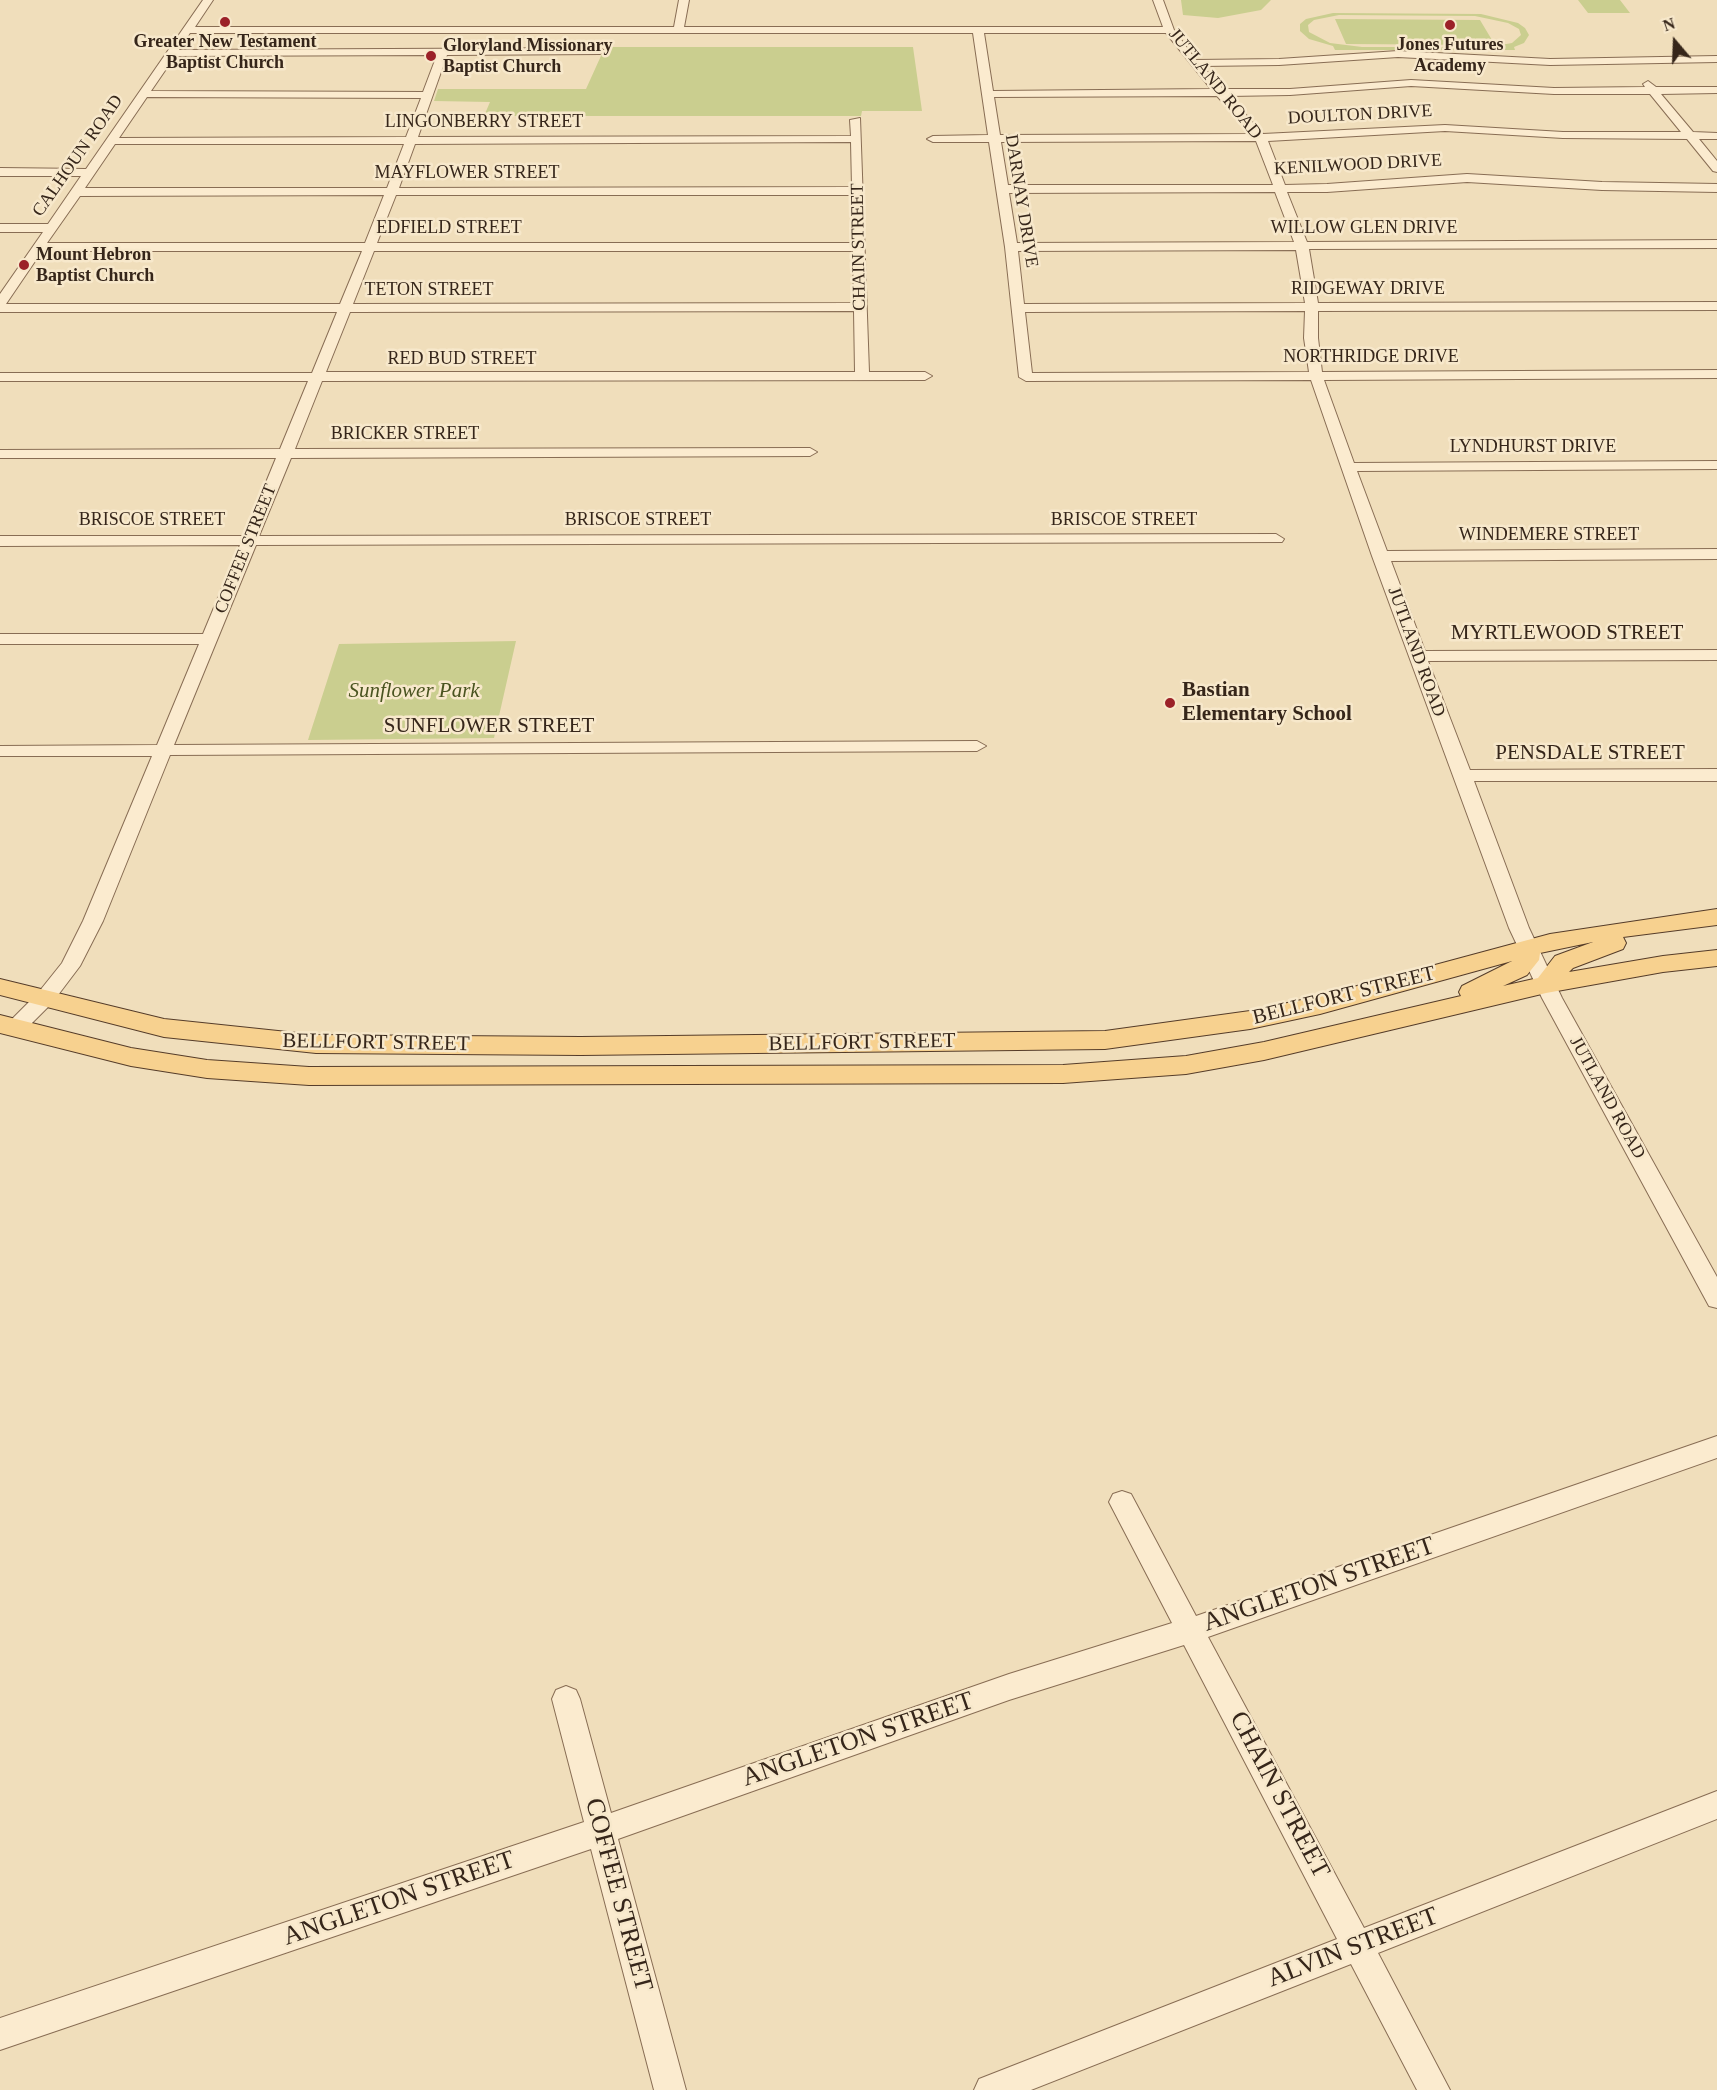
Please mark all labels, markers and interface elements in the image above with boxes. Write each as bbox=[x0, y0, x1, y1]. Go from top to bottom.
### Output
north arrow bbox=[1645, 12, 1705, 72]
marker: Greater New Testament Baptist Church bbox=[218, 15, 232, 29]
text: N bbox=[1661, 15, 1677, 34]
marker: Jones Futures Academy bbox=[1443, 18, 1457, 32]
street label: JUTLAND ROAD bbox=[1164, 24, 1266, 144]
place label: Greater New Testament Baptist Church bbox=[134, 31, 316, 74]
place label: Jones Futures Academy bbox=[1396, 34, 1504, 76]
place label: Gloryland Missionary Baptist Church bbox=[443, 35, 613, 78]
marker: Gloryland Missionary Baptist Church bbox=[424, 49, 438, 63]
street label: CALHOUN ROAD bbox=[28, 91, 128, 221]
street label: DOULTON DRIVE bbox=[1287, 100, 1433, 130]
street label: LINGONBERRY STREET bbox=[385, 111, 583, 133]
street label: DARNAY DRIVE bbox=[1000, 133, 1042, 269]
street label: KENILWOOD DRIVE bbox=[1273, 150, 1443, 180]
street label: MAYFLOWER STREET bbox=[375, 162, 559, 184]
street label: CHAIN STREET bbox=[847, 183, 871, 311]
street label: EDFIELD STREET bbox=[376, 217, 522, 239]
street label: WILLOW GLEN DRIVE bbox=[1271, 217, 1457, 239]
place label: Mount Hebron Baptist Church bbox=[36, 244, 154, 286]
marker: Mount Hebron Baptist Church bbox=[17, 258, 31, 272]
street label: RIDGEWAY DRIVE bbox=[1291, 278, 1445, 300]
street label: TETON STREET bbox=[364, 279, 494, 301]
street label: NORTHRIDGE DRIVE bbox=[1283, 346, 1459, 368]
street label: RED BUD STREET bbox=[387, 348, 537, 370]
street label: BRICKER STREET bbox=[331, 423, 479, 445]
street label: LYNDHURST DRIVE bbox=[1450, 436, 1616, 458]
street label: COFFEE STREET bbox=[210, 481, 282, 617]
street label: BRISCOE STREET bbox=[79, 509, 225, 531]
street label: BRISCOE STREET bbox=[565, 509, 711, 531]
street label: BRISCOE STREET bbox=[1051, 509, 1197, 531]
street label: WINDEMERE STREET bbox=[1459, 524, 1639, 546]
street label: JUTLAND ROAD bbox=[1383, 584, 1449, 720]
street label: MYRTLEWOOD STREET bbox=[1451, 620, 1683, 646]
park label: Sunflower Park bbox=[348, 678, 480, 704]
place label: Bastian Elementary School bbox=[1182, 678, 1352, 728]
marker: Bastian Elementary School bbox=[1163, 696, 1177, 710]
street label: SUNFLOWER STREET bbox=[384, 713, 594, 739]
street label: PENSDALE STREET bbox=[1495, 740, 1685, 766]
street label: BELLFORT STREET bbox=[1250, 961, 1438, 1031]
street label: BELLFORT STREET bbox=[282, 1029, 470, 1057]
street label: BELLFORT STREET bbox=[768, 1029, 956, 1057]
street label: JUTLAND ROAD bbox=[1564, 1033, 1650, 1163]
street label: ANGLETON STREET bbox=[1199, 1531, 1439, 1639]
street label: ANGLETON STREET bbox=[738, 1686, 978, 1794]
street label: CHAIN STREET bbox=[1222, 1706, 1336, 1884]
street label: COFFEE STREET bbox=[577, 1795, 659, 1995]
street label: ANGLETON STREET bbox=[279, 1845, 519, 1953]
street label: ALVIN STREET bbox=[1263, 1901, 1443, 1995]

